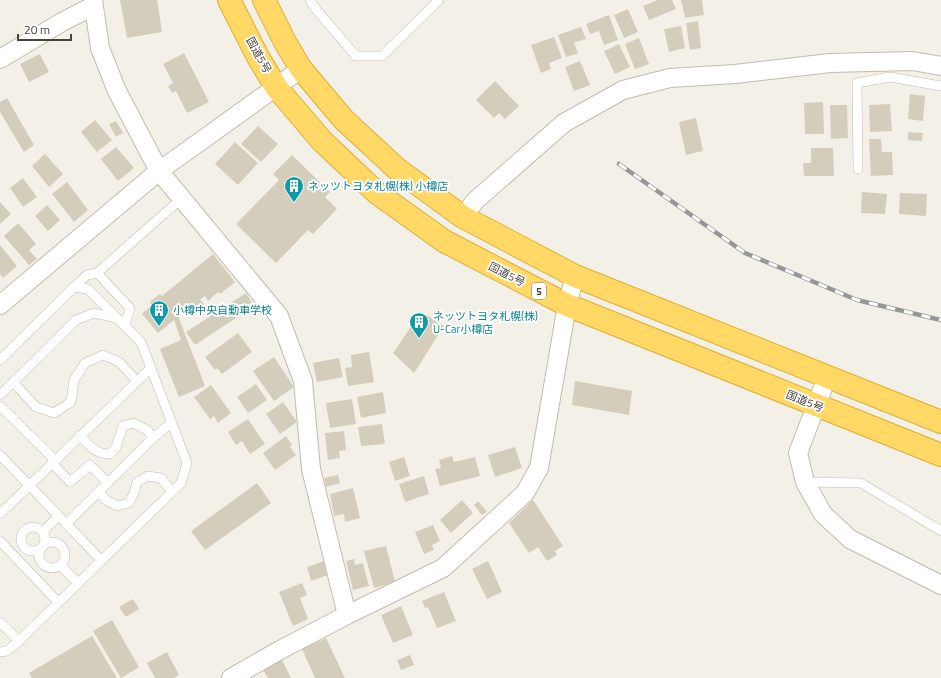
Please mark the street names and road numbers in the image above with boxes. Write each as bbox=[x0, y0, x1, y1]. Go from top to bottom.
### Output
street label: 国道5号 bbox=[243, 34, 275, 76]
street label: 国道5号 bbox=[486, 258, 528, 290]
road number: 5 bbox=[532, 283, 546, 299]
street label: 国道5号 bbox=[784, 386, 826, 416]

